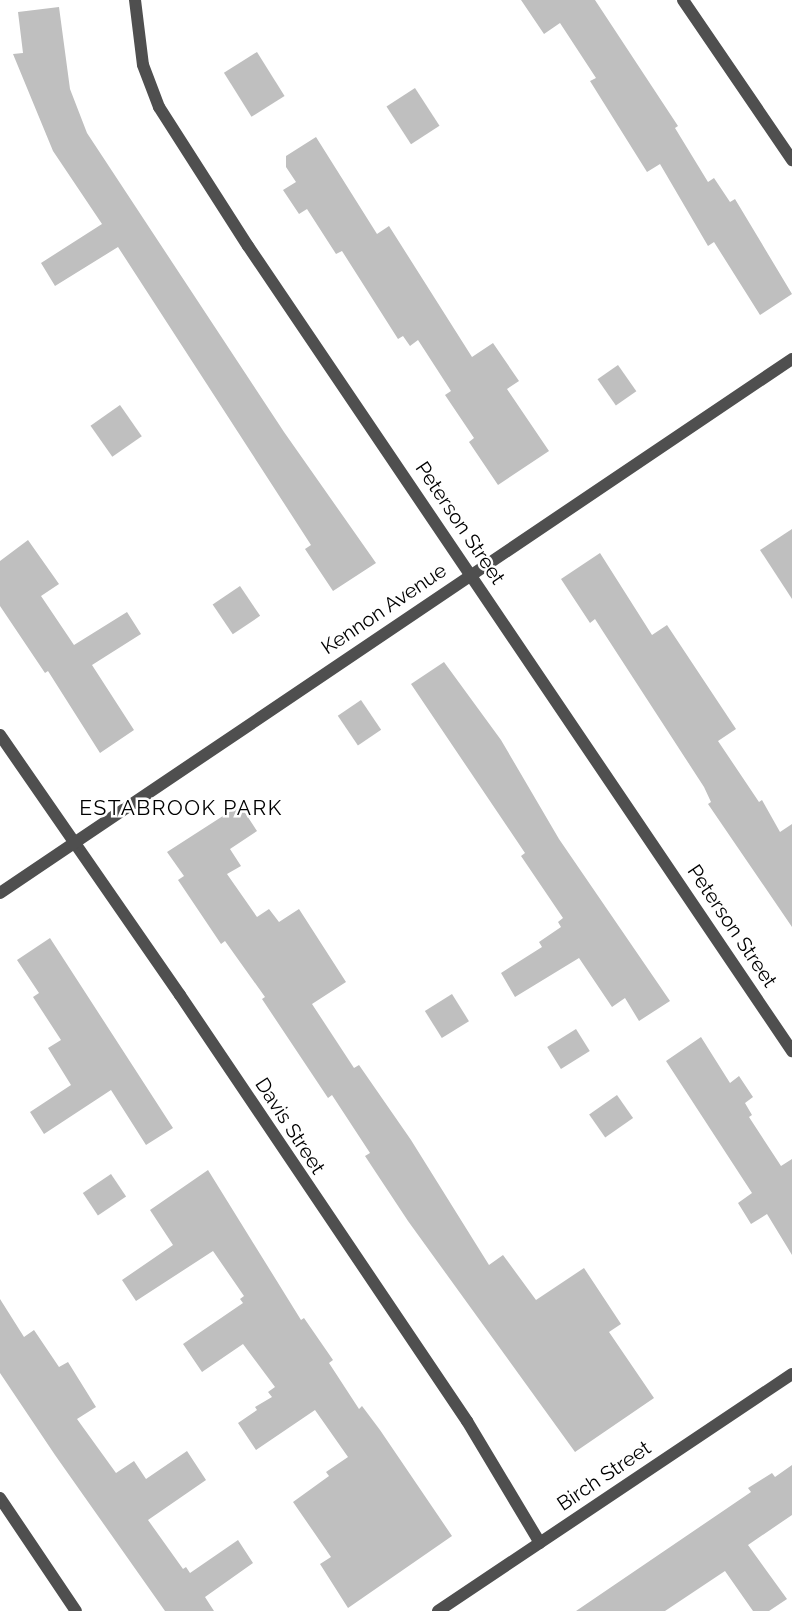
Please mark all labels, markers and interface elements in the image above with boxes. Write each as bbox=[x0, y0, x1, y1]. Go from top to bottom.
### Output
street label: Peterson Street bbox=[410, 457, 510, 589]
street label: Kennon Avenue bbox=[317, 558, 451, 660]
district label: ESTABROOK PARK bbox=[79, 795, 283, 821]
street label: Peterson Street bbox=[682, 860, 782, 992]
street label: Davis Street bbox=[250, 1073, 330, 1179]
street label: Birch Street bbox=[553, 1436, 655, 1516]

